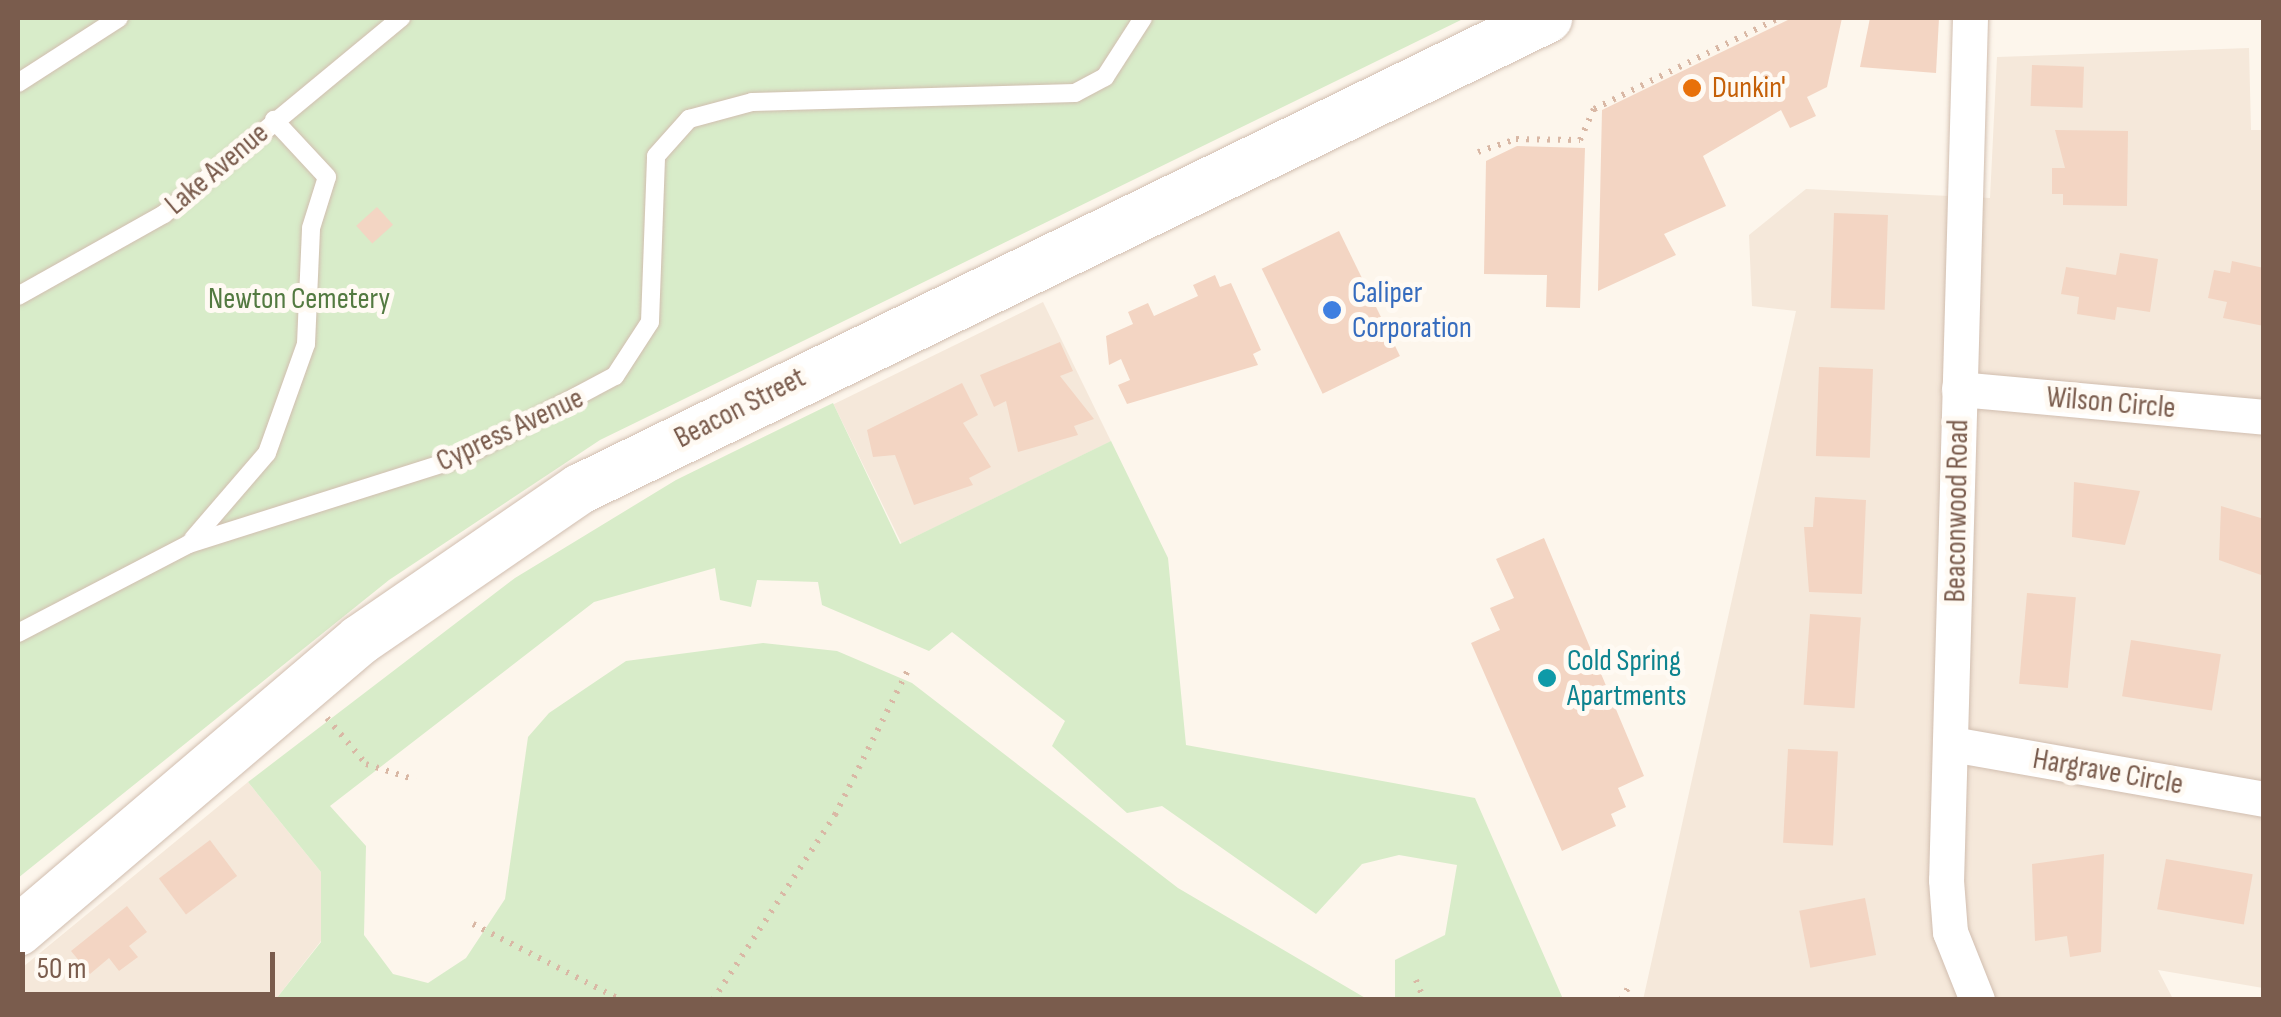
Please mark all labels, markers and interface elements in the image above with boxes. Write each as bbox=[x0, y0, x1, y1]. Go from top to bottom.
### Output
place label: Dunkin' bbox=[1712, 70, 1786, 106]
marker: Dunkin' bbox=[1681, 77, 1703, 99]
street label: Lake Avenue bbox=[158, 115, 276, 223]
place label: Caliper Corporation bbox=[1352, 275, 1472, 346]
park label: Newton Cemetery bbox=[208, 281, 390, 317]
marker: Caliper Corporation bbox=[1321, 299, 1343, 321]
street label: Beacon Street bbox=[668, 360, 812, 456]
street label: Wilson Circle bbox=[2045, 379, 2177, 427]
street label: Cypress Avenue bbox=[431, 380, 589, 480]
street label: Beaconwood Road bbox=[1937, 419, 1977, 603]
place label: Cold Spring Apartments bbox=[1567, 643, 1687, 714]
marker: Cold Spring Apartments bbox=[1536, 667, 1558, 689]
street label: Hargrave Circle bbox=[2030, 741, 2186, 803]
scale bar bbox=[25, 932, 280, 994]
text: 50 m bbox=[37, 951, 86, 987]

